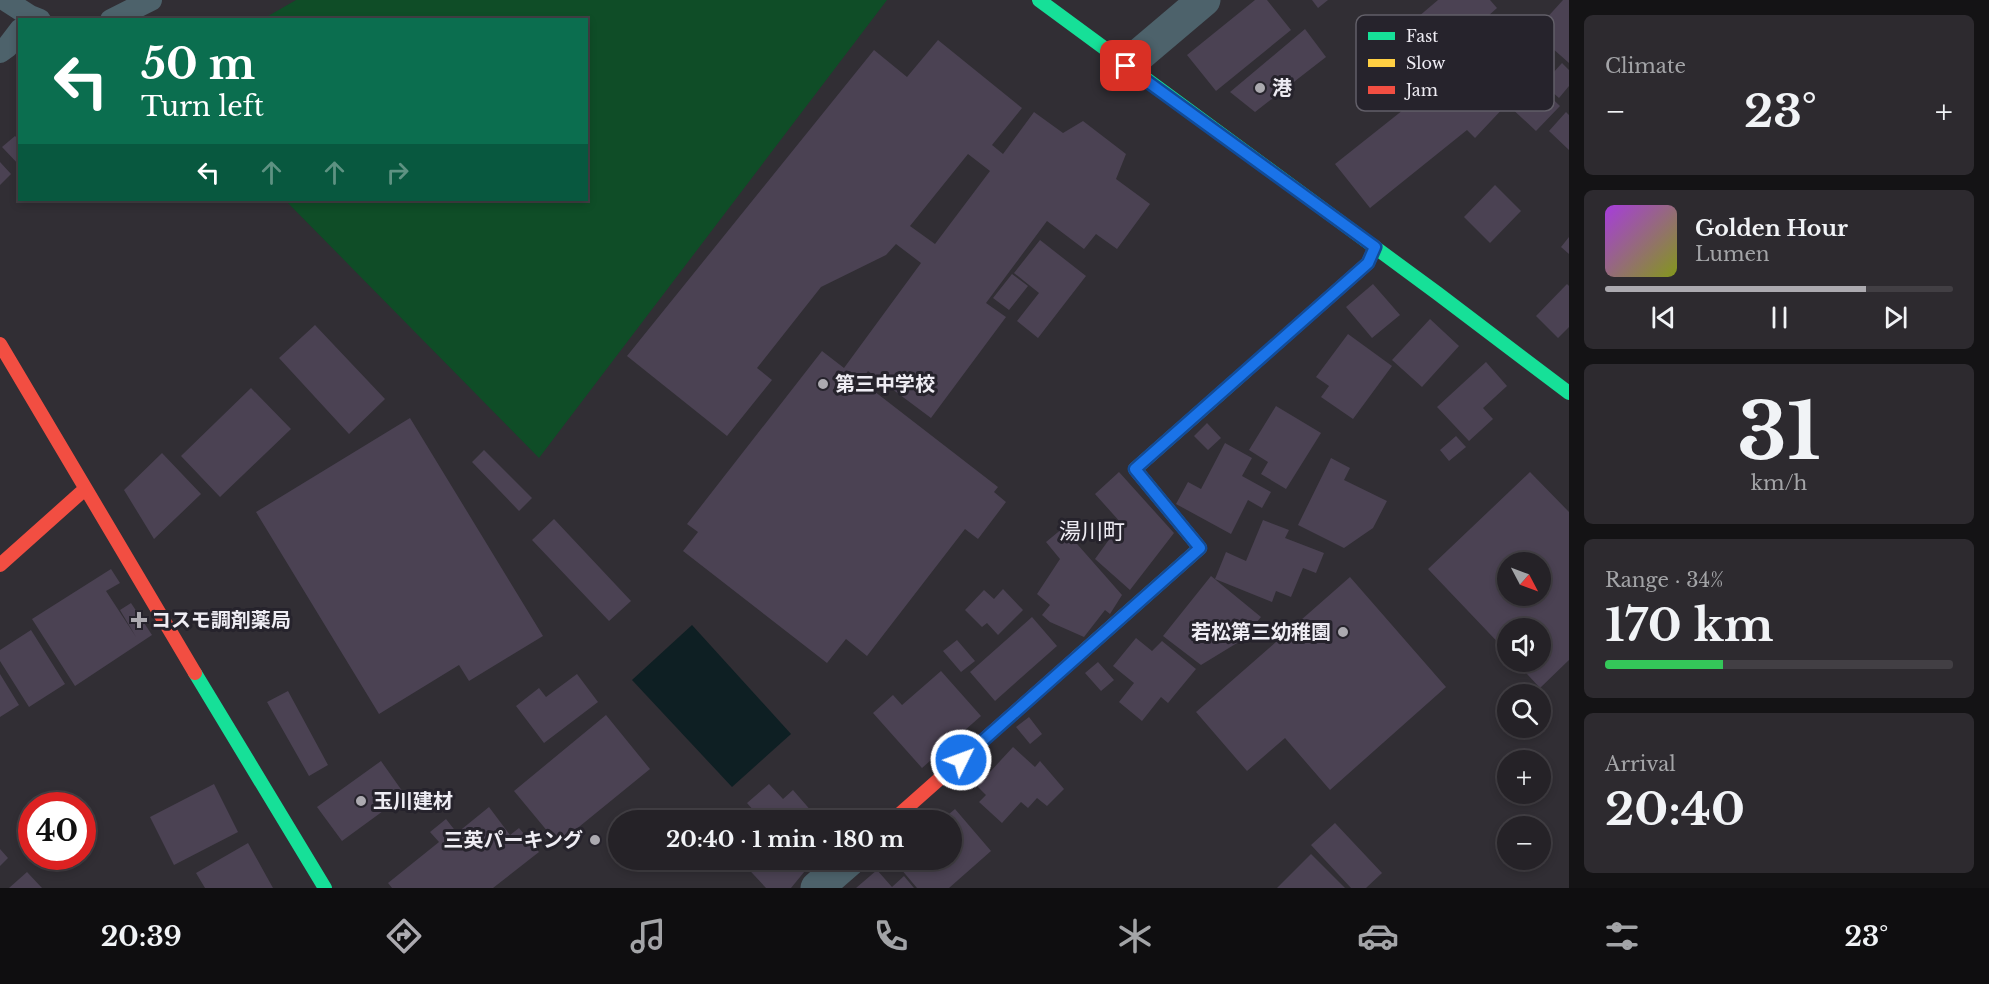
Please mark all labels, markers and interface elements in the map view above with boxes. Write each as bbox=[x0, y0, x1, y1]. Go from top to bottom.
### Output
legend bbox=[1356, 15, 1554, 111]
text: Fast bbox=[1406, 26, 1438, 46]
text: 50 m bbox=[141, 38, 255, 90]
pin bbox=[1100, 40, 1151, 91]
icon: left bbox=[42, 42, 120, 120]
icon: arrive bbox=[1109, 49, 1142, 82]
text: Slow bbox=[1406, 53, 1446, 73]
text: Climate bbox=[1605, 54, 1686, 78]
place label: 港 bbox=[1272, 76, 1292, 100]
text: Jam bbox=[1404, 80, 1438, 100]
marker: 港 bbox=[1253, 81, 1267, 95]
text: 23° bbox=[1744, 83, 1817, 139]
text: Turn left bbox=[141, 90, 264, 123]
text: − bbox=[1605, 91, 1626, 132]
text: + bbox=[1935, 91, 1953, 132]
icon: left bbox=[192, 156, 225, 189]
icon: ahead bbox=[255, 156, 288, 189]
icon: ahead bbox=[318, 156, 351, 189]
icon: right bbox=[381, 156, 414, 189]
text: Golden Hour bbox=[1695, 215, 1848, 242]
text: Lumen bbox=[1695, 242, 1770, 266]
icon: previous bbox=[1647, 301, 1680, 334]
icon: pause bbox=[1763, 301, 1796, 334]
icon: next bbox=[1879, 301, 1912, 334]
place label: 第三中学校 bbox=[835, 372, 935, 396]
marker: 第三中学校 bbox=[816, 377, 830, 391]
text: 31 bbox=[1737, 383, 1821, 480]
text: km/h bbox=[1751, 471, 1807, 495]
district label: 湯川町 bbox=[1059, 518, 1125, 545]
north arrow bbox=[1497, 552, 1551, 606]
map controls bbox=[1497, 552, 1551, 870]
text: Range · 34% bbox=[1605, 568, 1724, 592]
text: 170 km bbox=[1605, 597, 1773, 653]
place label: コスモ調剤薬局 bbox=[151, 608, 291, 632]
marker: コスモ調剤薬局 bbox=[132, 613, 146, 627]
button: sound bbox=[1497, 618, 1551, 672]
place label: 若松第三幼稚園 bbox=[1191, 620, 1331, 644]
marker: 若松第三幼稚園 bbox=[1336, 625, 1350, 639]
button: search bbox=[1497, 684, 1551, 738]
position arrow bbox=[929, 728, 993, 792]
button: + bbox=[1497, 750, 1551, 804]
text: Arrival bbox=[1605, 752, 1676, 776]
text: 20:40 bbox=[1605, 781, 1745, 837]
place label: 玉川建材 bbox=[373, 789, 453, 813]
speed limit sign: 40 bbox=[18, 792, 96, 870]
marker: 玉川建材 bbox=[354, 794, 368, 808]
button: − bbox=[1497, 816, 1551, 870]
text: 20:40 · 1 min · 180 m bbox=[666, 826, 904, 853]
place label: 三英パーキング bbox=[444, 828, 583, 852]
marker: 三英パーキング bbox=[588, 833, 602, 847]
icon: directions bbox=[383, 915, 425, 957]
icon: music bbox=[627, 915, 669, 957]
icon: phone bbox=[870, 915, 912, 957]
icon: climate bbox=[1114, 915, 1156, 957]
icon: car bbox=[1357, 915, 1399, 957]
icon: filters bbox=[1601, 915, 1643, 957]
text: 20:39 bbox=[101, 920, 182, 953]
text: 23° bbox=[1844, 920, 1888, 953]

